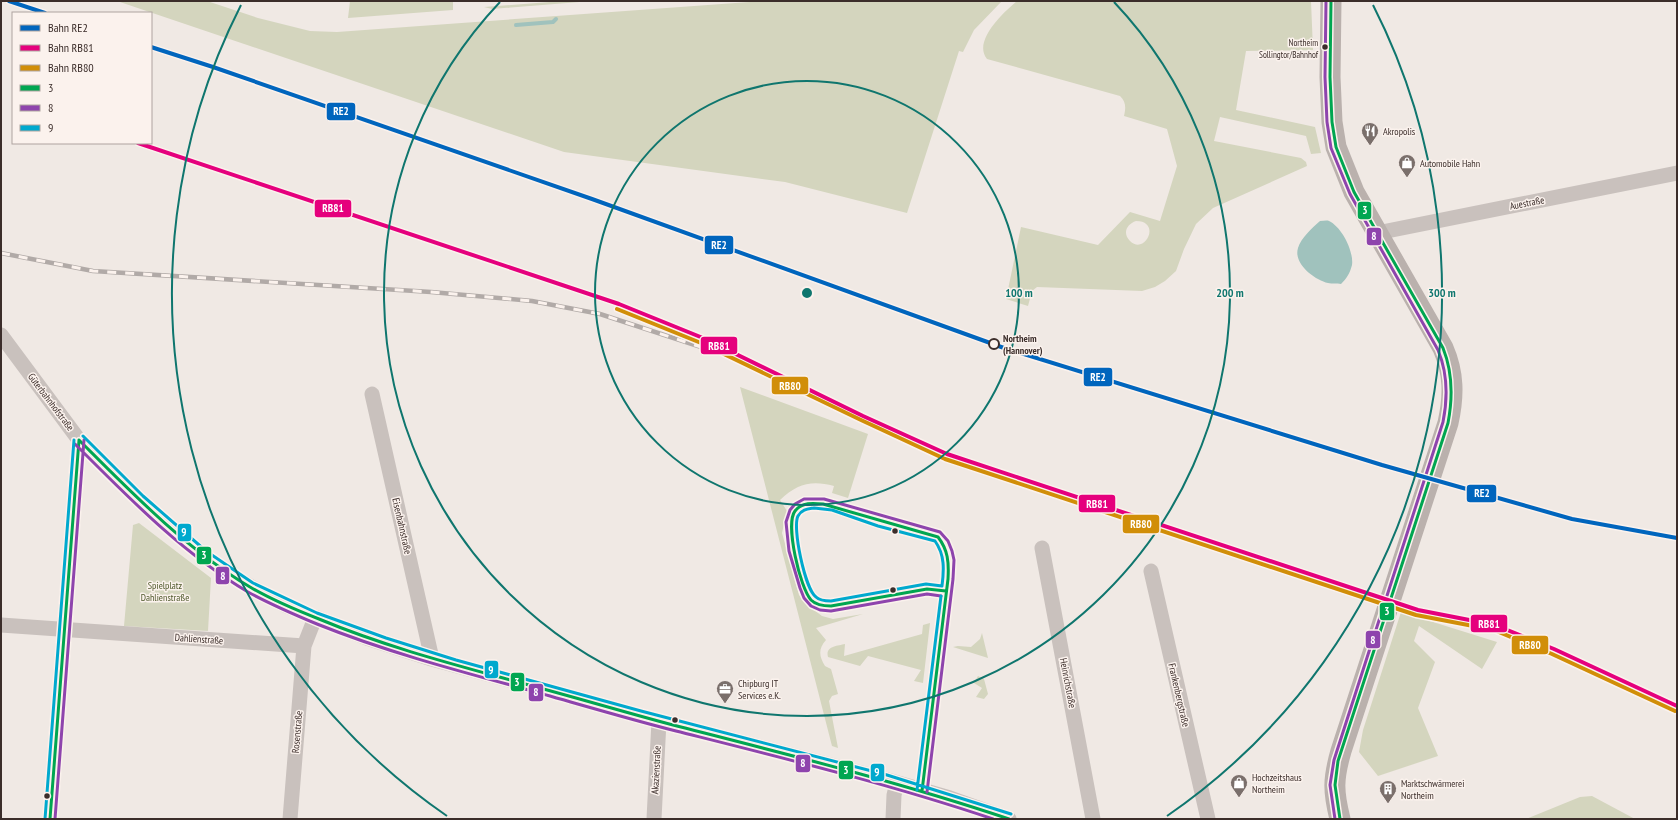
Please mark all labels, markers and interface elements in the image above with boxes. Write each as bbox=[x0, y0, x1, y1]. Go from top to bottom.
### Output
legend bbox=[12, 12, 152, 144]
text: Bahn RE2 bbox=[48, 20, 88, 35]
place label: Northeim Sollingtor/Bahnhof bbox=[1259, 37, 1319, 60]
text: Bahn RB81 bbox=[48, 40, 94, 55]
marker: Northeim Sollingtor/Bahnhof bbox=[1320, 42, 1330, 52]
text: Bahn RB80 bbox=[48, 60, 94, 75]
text: 3 bbox=[48, 80, 53, 95]
text: 8 bbox=[48, 100, 53, 115]
line badge: RE2 bbox=[326, 102, 356, 121]
text: RE2 bbox=[333, 104, 349, 118]
text: 9 bbox=[48, 120, 53, 135]
restaurant icon: Akropolis bbox=[1360, 121, 1380, 146]
place label: Akropolis bbox=[1383, 125, 1416, 138]
shop icon: Automobile Hahn bbox=[1397, 153, 1417, 178]
place label: Automobile Hahn bbox=[1420, 157, 1480, 170]
street label: Auestraße bbox=[1509, 193, 1545, 213]
line badge: RB81 bbox=[314, 199, 352, 218]
text: RB81 bbox=[322, 201, 344, 215]
line badge: 3 bbox=[1357, 201, 1372, 220]
text: 3 bbox=[1362, 203, 1368, 217]
line badge: 8 bbox=[1366, 227, 1382, 246]
text: 8 bbox=[1371, 229, 1377, 243]
line badge: RE2 bbox=[704, 235, 734, 255]
text: RE2 bbox=[711, 238, 727, 252]
text: 100 m bbox=[1005, 285, 1033, 300]
text: 200 m bbox=[1216, 285, 1244, 300]
text: 300 m bbox=[1428, 285, 1456, 300]
centre of rings bbox=[800, 286, 814, 300]
place label: Northeim (Hannover) bbox=[1003, 332, 1043, 357]
line badge: RB81 bbox=[700, 336, 738, 355]
marker: Northeim (Hannover) bbox=[988, 338, 1000, 350]
text: RB81 bbox=[708, 339, 730, 353]
line badge: RE2 bbox=[1083, 367, 1113, 387]
text: RE2 bbox=[1090, 370, 1106, 384]
street label: Güterbahnhofstraße bbox=[25, 371, 77, 433]
line badge: RB80 bbox=[771, 376, 809, 395]
text: RB80 bbox=[779, 379, 801, 393]
line badge: RE2 bbox=[1466, 484, 1497, 503]
text: RE2 bbox=[1474, 486, 1490, 500]
line badge: RB81 bbox=[1078, 494, 1116, 513]
street label: Eisenbahnstraße bbox=[389, 497, 415, 555]
text: RB81 bbox=[1086, 497, 1108, 511]
line badge: RB80 bbox=[1122, 514, 1160, 534]
text: RB80 bbox=[1130, 517, 1152, 531]
line badge: 9 bbox=[177, 523, 192, 542]
text: 9 bbox=[181, 525, 187, 539]
unlabelled marker bbox=[890, 526, 900, 536]
line badge: 3 bbox=[196, 546, 212, 565]
text: 3 bbox=[201, 548, 207, 562]
line badge: 8 bbox=[215, 566, 230, 585]
text: 8 bbox=[220, 569, 226, 583]
park label: Spielplatz Dahlienstraße bbox=[141, 579, 189, 604]
unlabelled marker bbox=[888, 585, 898, 595]
line badge: 3 bbox=[1379, 602, 1395, 621]
text: 3 bbox=[1384, 604, 1390, 618]
line badge: RB81 bbox=[1470, 614, 1508, 633]
text: RB81 bbox=[1478, 617, 1500, 631]
line badge: 8 bbox=[1365, 630, 1381, 649]
street label: Dahlienstraße bbox=[174, 631, 224, 647]
text: 8 bbox=[1370, 633, 1376, 647]
line badge: RB80 bbox=[1511, 635, 1549, 655]
text: RB80 bbox=[1519, 638, 1541, 652]
street label: Heinrichstraße bbox=[1057, 657, 1079, 709]
line badge: 9 bbox=[484, 660, 499, 679]
street label: Frankenbergstraße bbox=[1165, 662, 1193, 728]
text: 9 bbox=[488, 663, 494, 677]
line badge: 3 bbox=[510, 672, 525, 692]
text: 3 bbox=[514, 675, 520, 689]
place label: Chipburg IT Services e.K. bbox=[738, 677, 781, 702]
office icon: Chipburg IT Services e.K. bbox=[715, 679, 735, 704]
line badge: 8 bbox=[528, 683, 544, 702]
text: 8 bbox=[533, 685, 539, 699]
street label: Rosenstraße bbox=[289, 710, 305, 754]
unlabelled marker bbox=[670, 715, 680, 725]
street label: Akazienstraße bbox=[648, 745, 664, 795]
line badge: 8 bbox=[795, 754, 811, 773]
text: 8 bbox=[800, 756, 806, 770]
line badge: 3 bbox=[838, 760, 854, 780]
text: 3 bbox=[843, 763, 849, 777]
line badge: 9 bbox=[870, 763, 885, 782]
text: 9 bbox=[874, 765, 880, 779]
place label: Hochzeitshaus Northeim bbox=[1252, 771, 1302, 796]
shop icon: Hochzeitshaus Northeim bbox=[1229, 773, 1249, 798]
place label: Marktschwärmerei Northeim bbox=[1401, 777, 1464, 802]
building icon: Marktschwärmerei Northeim bbox=[1378, 779, 1398, 804]
unlabelled marker bbox=[42, 791, 52, 801]

